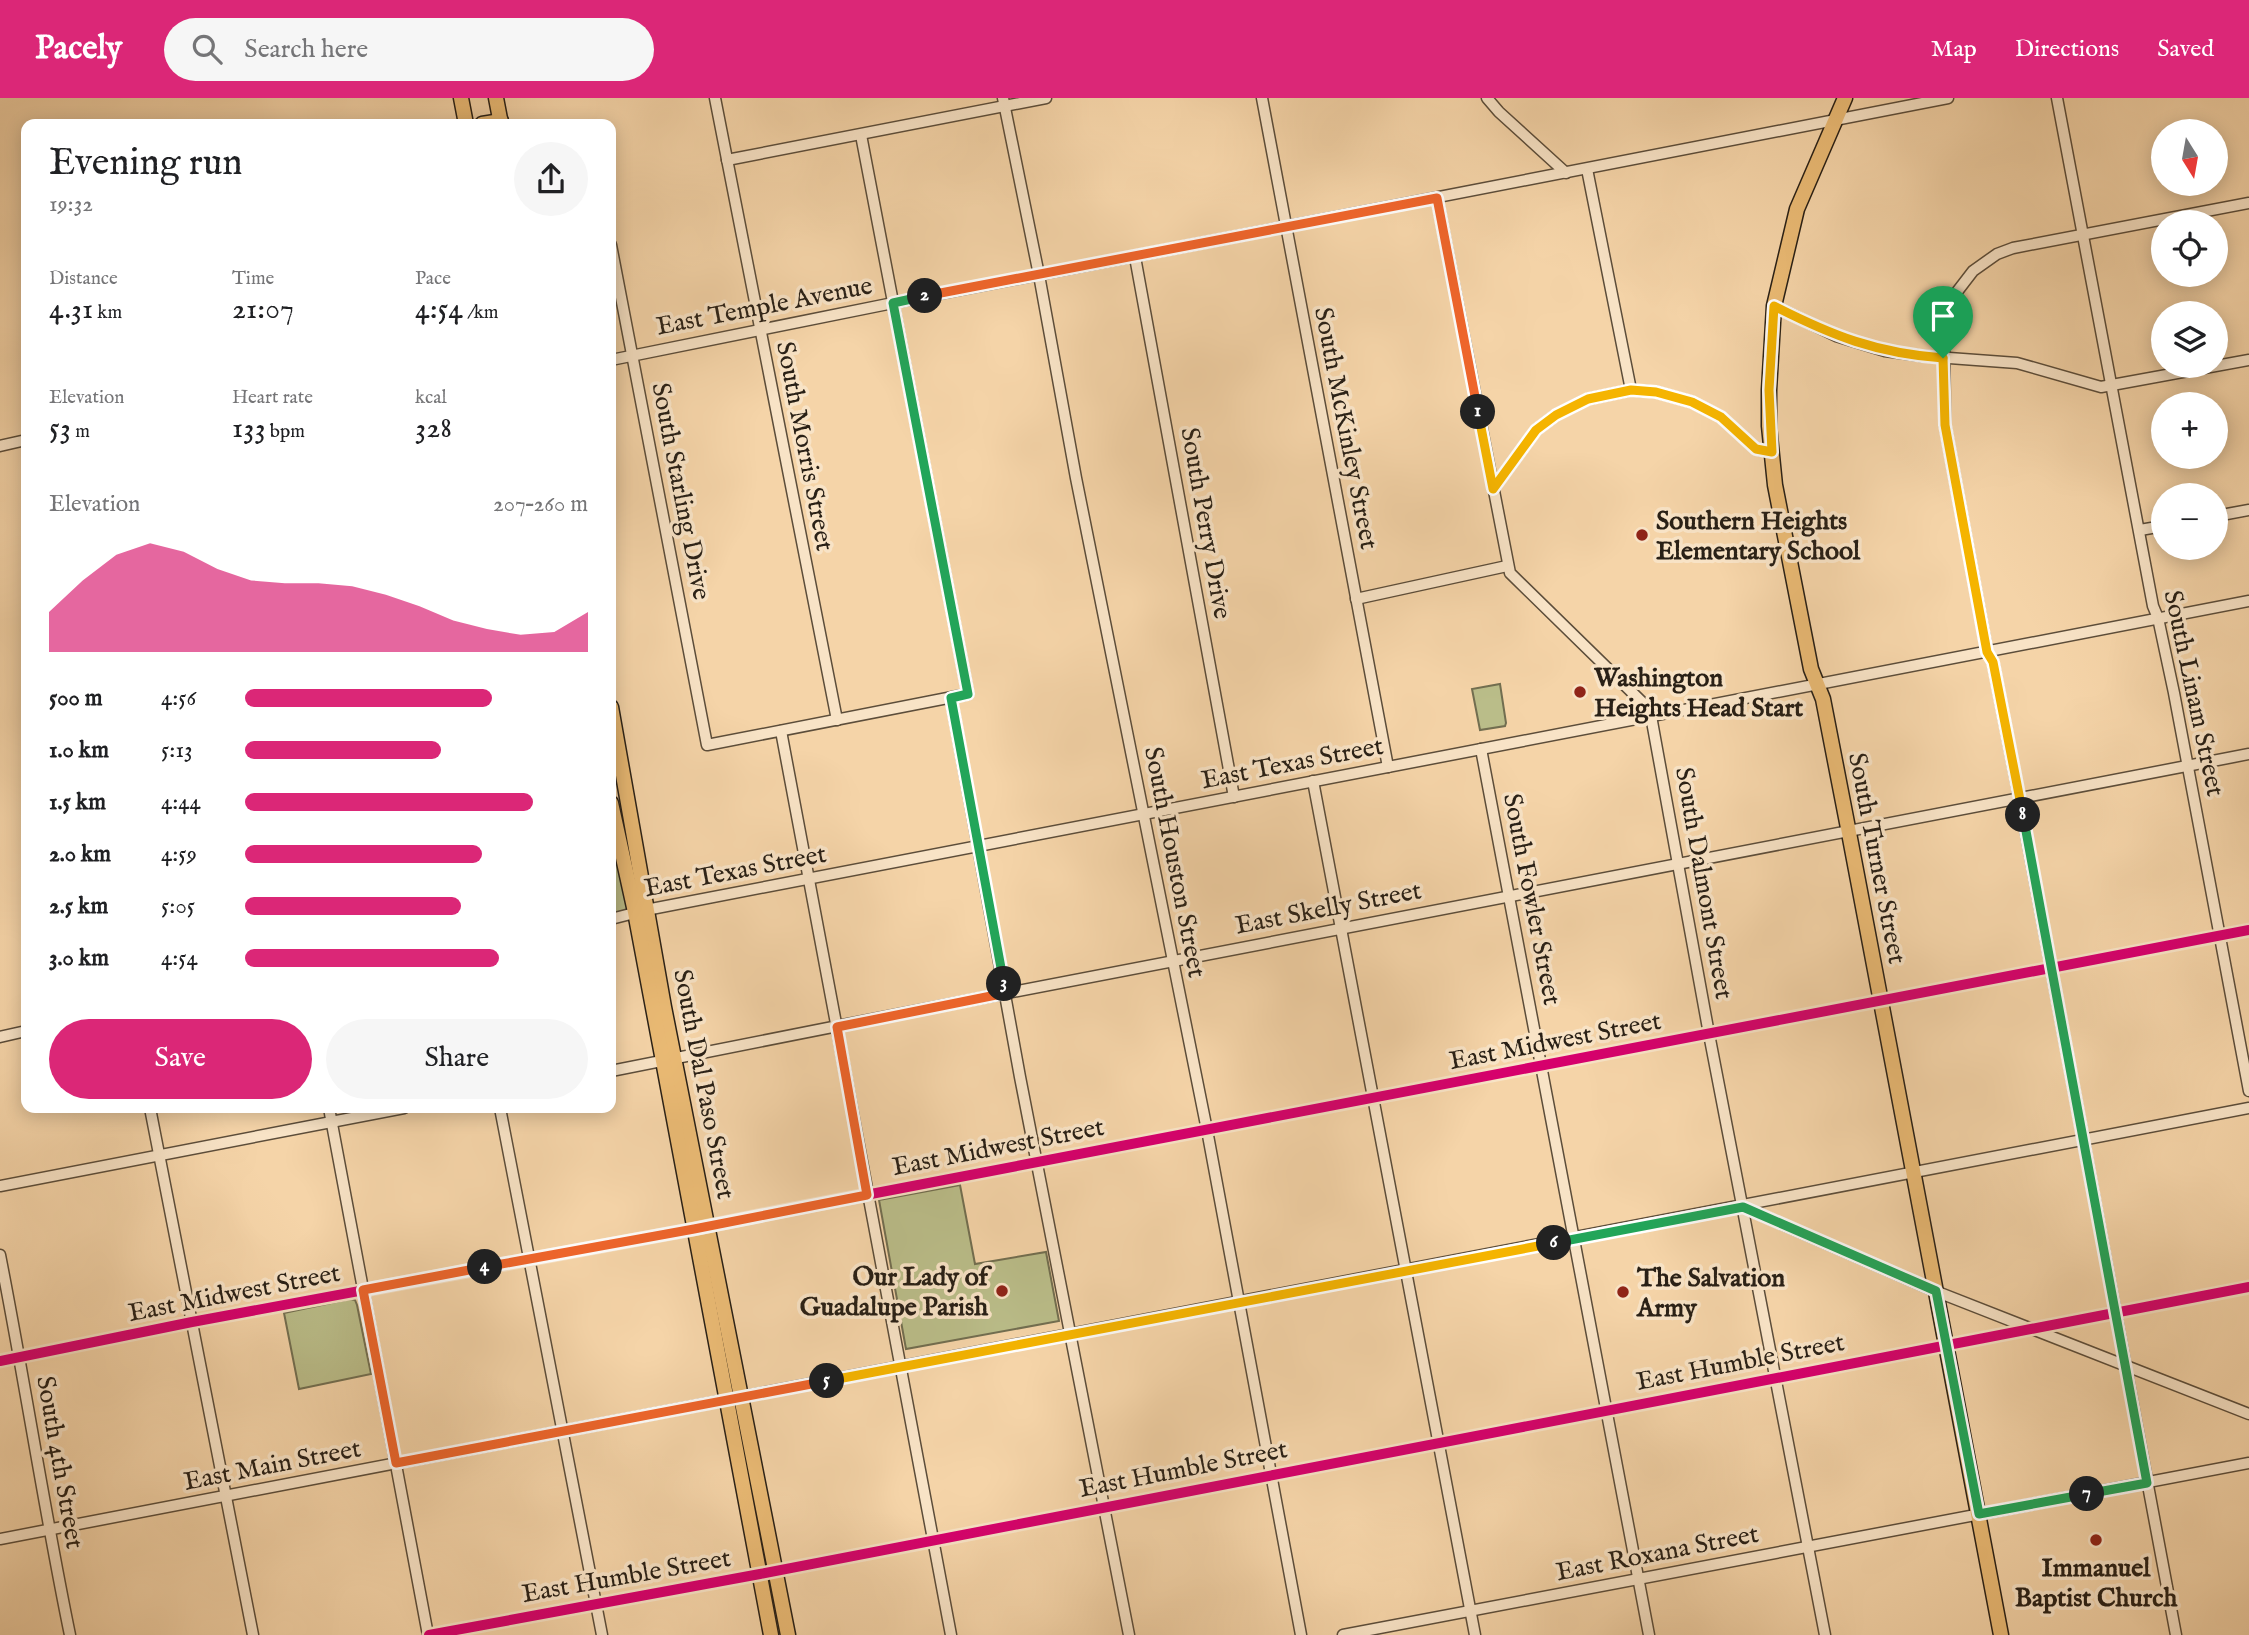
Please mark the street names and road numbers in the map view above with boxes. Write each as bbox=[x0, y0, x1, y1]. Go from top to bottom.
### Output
street label: East Temple Avenue bbox=[653, 269, 875, 344]
street label: South McKinley Street bbox=[1306, 304, 1385, 552]
street label: South Morris Street bbox=[768, 339, 841, 554]
street label: South Starling Drive bbox=[643, 380, 718, 603]
street label: South Perry Drive bbox=[1172, 425, 1239, 622]
street label: South Linam Street bbox=[2156, 587, 2232, 800]
street label: East Texas Street bbox=[1198, 730, 1386, 797]
street label: South Houston Street bbox=[1136, 744, 1213, 981]
street label: South Turner Street bbox=[1840, 750, 1913, 967]
street label: South Dalmont Street bbox=[1667, 765, 1740, 1002]
street label: South Fowler Street bbox=[1495, 791, 1568, 1008]
street label: East Texas Street bbox=[641, 838, 829, 905]
street label: East Skelly Street bbox=[1232, 874, 1424, 943]
street label: South Dal Paso Street bbox=[665, 966, 742, 1202]
street label: East Midwest Street bbox=[1447, 1005, 1664, 1078]
street label: East Midwest Street bbox=[890, 1111, 1107, 1184]
street label: East Midwest Street bbox=[126, 1257, 343, 1330]
street label: East Humble Street bbox=[1633, 1326, 1847, 1399]
street label: South 4th Street bbox=[28, 1373, 91, 1551]
street label: East Main Street bbox=[181, 1432, 364, 1499]
street label: East Humble Street bbox=[1076, 1433, 1290, 1506]
street label: East Roxana Street bbox=[1553, 1518, 1761, 1589]
street label: East Humble Street bbox=[519, 1542, 733, 1611]

